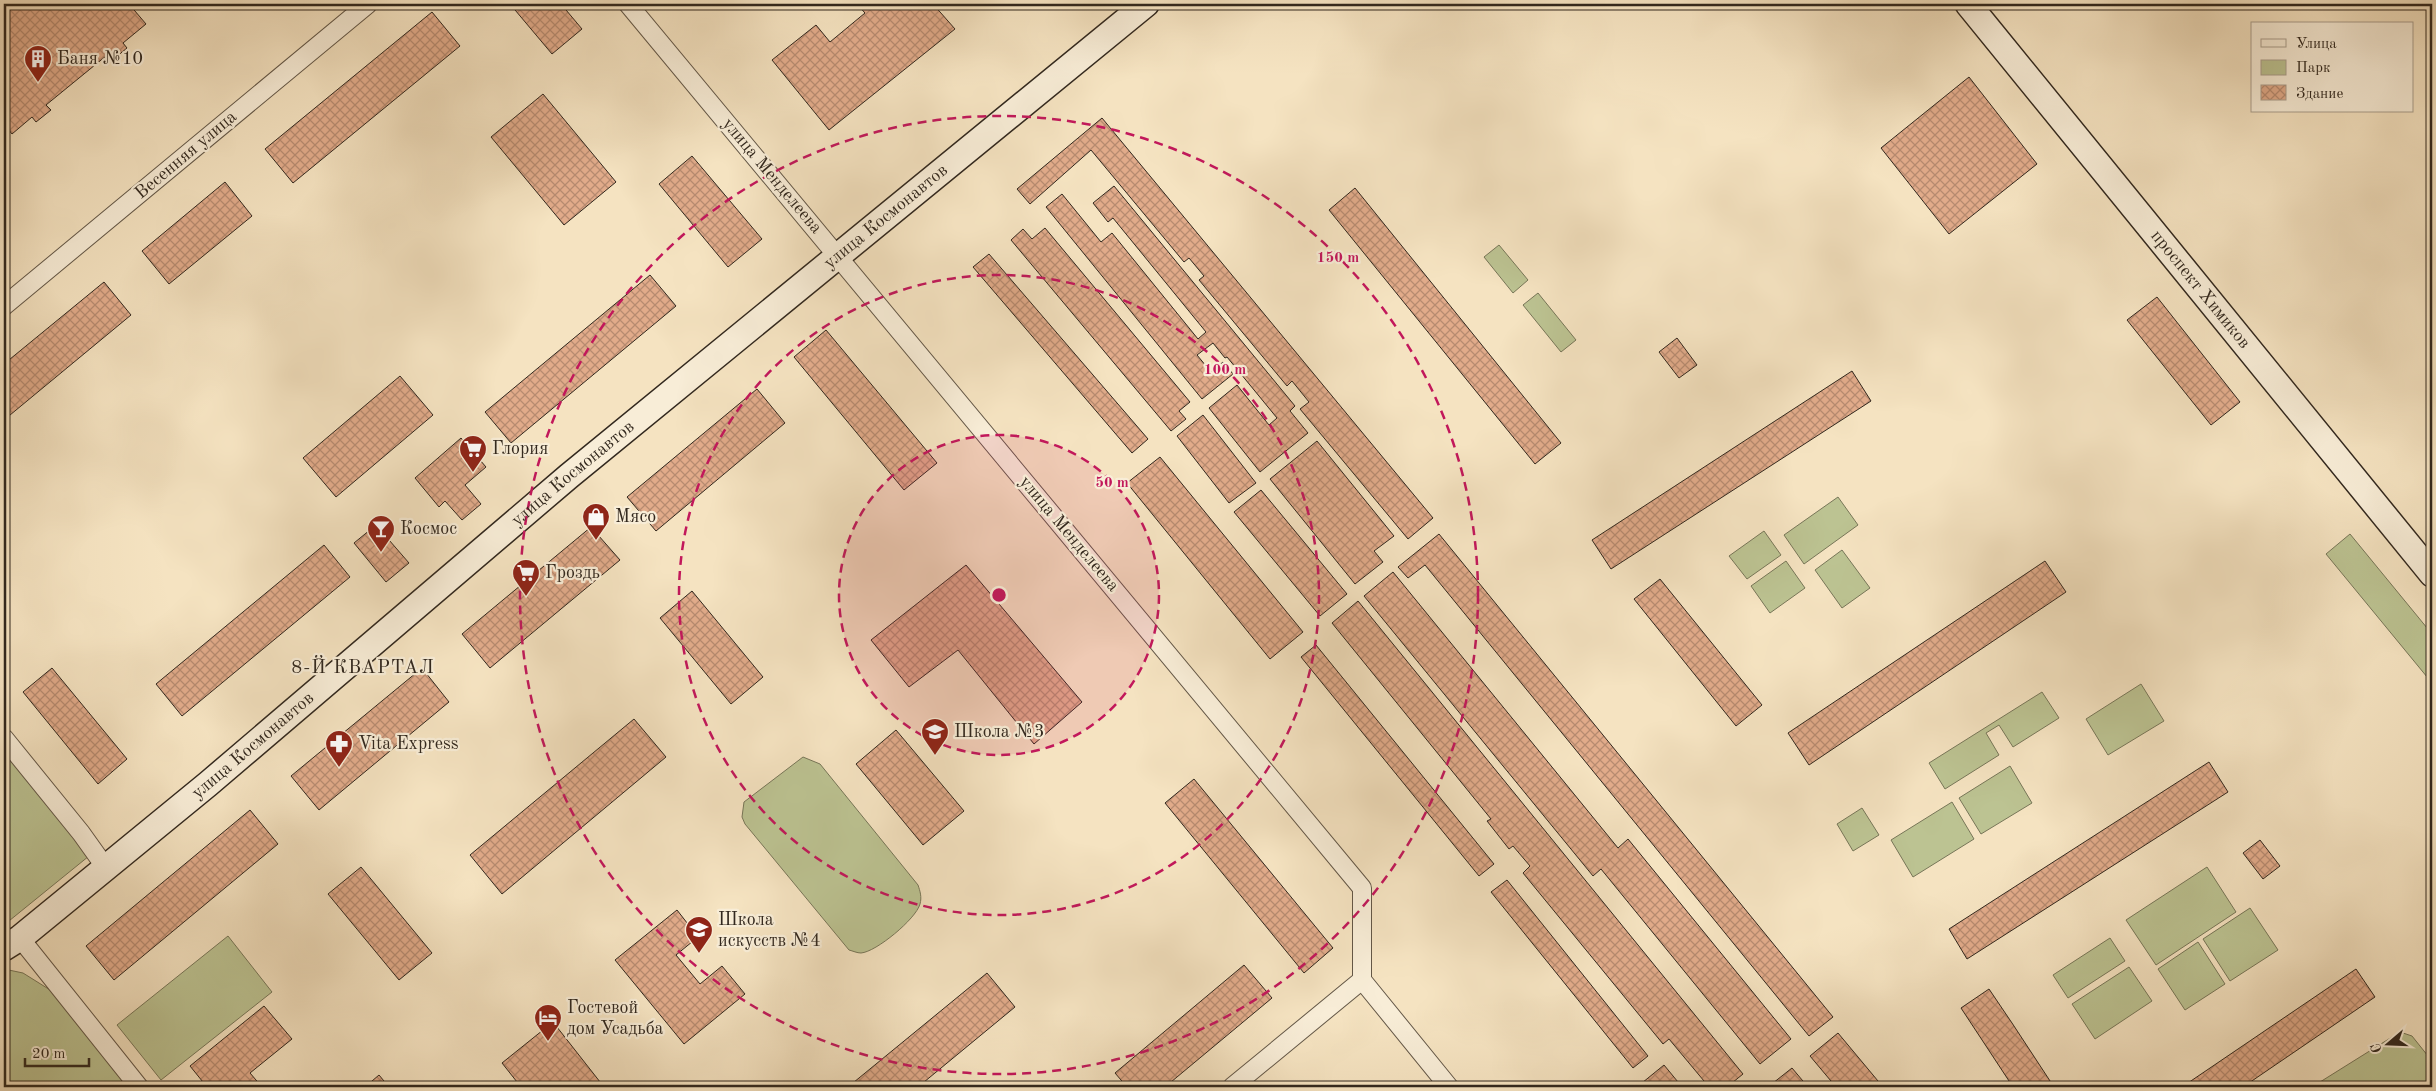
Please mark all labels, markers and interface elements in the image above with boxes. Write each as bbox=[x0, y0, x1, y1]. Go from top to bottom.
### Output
legend bbox=[2251, 22, 2414, 112]
text: Улица bbox=[2296, 37, 2337, 52]
building icon: Баня №10 bbox=[23, 44, 53, 83]
place label: Баня №10 bbox=[57, 50, 143, 68]
text: Парк bbox=[2296, 61, 2331, 76]
text: Здание bbox=[2296, 87, 2343, 102]
street label: Весенняя улица bbox=[132, 107, 240, 203]
street label: улица Менделеева bbox=[719, 115, 825, 237]
street label: улица Космонавтов bbox=[821, 161, 951, 272]
street label: проспект Химиков bbox=[2147, 227, 2254, 352]
text: 150 m bbox=[1317, 251, 1359, 266]
text: 100 m bbox=[1204, 363, 1246, 378]
street label: улица Космонавтов bbox=[508, 417, 638, 530]
supermarket icon: Глория bbox=[458, 434, 488, 473]
place label: Глория bbox=[492, 440, 548, 458]
street label: улица Менделеева bbox=[1016, 473, 1122, 595]
text: 50 m bbox=[1095, 476, 1129, 491]
shop icon: Мясо bbox=[581, 502, 611, 541]
place label: Мясо bbox=[615, 508, 656, 526]
bar icon: Космос bbox=[366, 514, 396, 553]
place label: Космос bbox=[400, 520, 457, 538]
supermarket icon: Гроздь bbox=[511, 558, 541, 597]
place label: Гроздь bbox=[545, 564, 600, 582]
centre of rings bbox=[990, 586, 1008, 604]
district label: 8-Й КВАРТАЛ bbox=[291, 655, 435, 678]
street label: улица Космонавтов bbox=[189, 689, 317, 802]
school or university icon: Школа №3 bbox=[920, 717, 950, 756]
place label: Школа №3 bbox=[954, 723, 1044, 741]
pharmacy icon: Vita Express bbox=[324, 729, 354, 768]
place label: Vita Express bbox=[358, 735, 459, 753]
place label: Школа искусств №4 bbox=[718, 911, 821, 950]
school or university icon: Школа искусств №4 bbox=[684, 915, 714, 954]
place label: Гостевой дом Усадьба bbox=[567, 999, 664, 1038]
hotel icon: Гостевой дом Усадьба bbox=[533, 1003, 563, 1042]
north arrow bbox=[2364, 1018, 2414, 1068]
scale bar bbox=[25, 1036, 89, 1068]
text: С bbox=[2369, 1041, 2385, 1055]
text: 20 m bbox=[32, 1047, 66, 1062]

